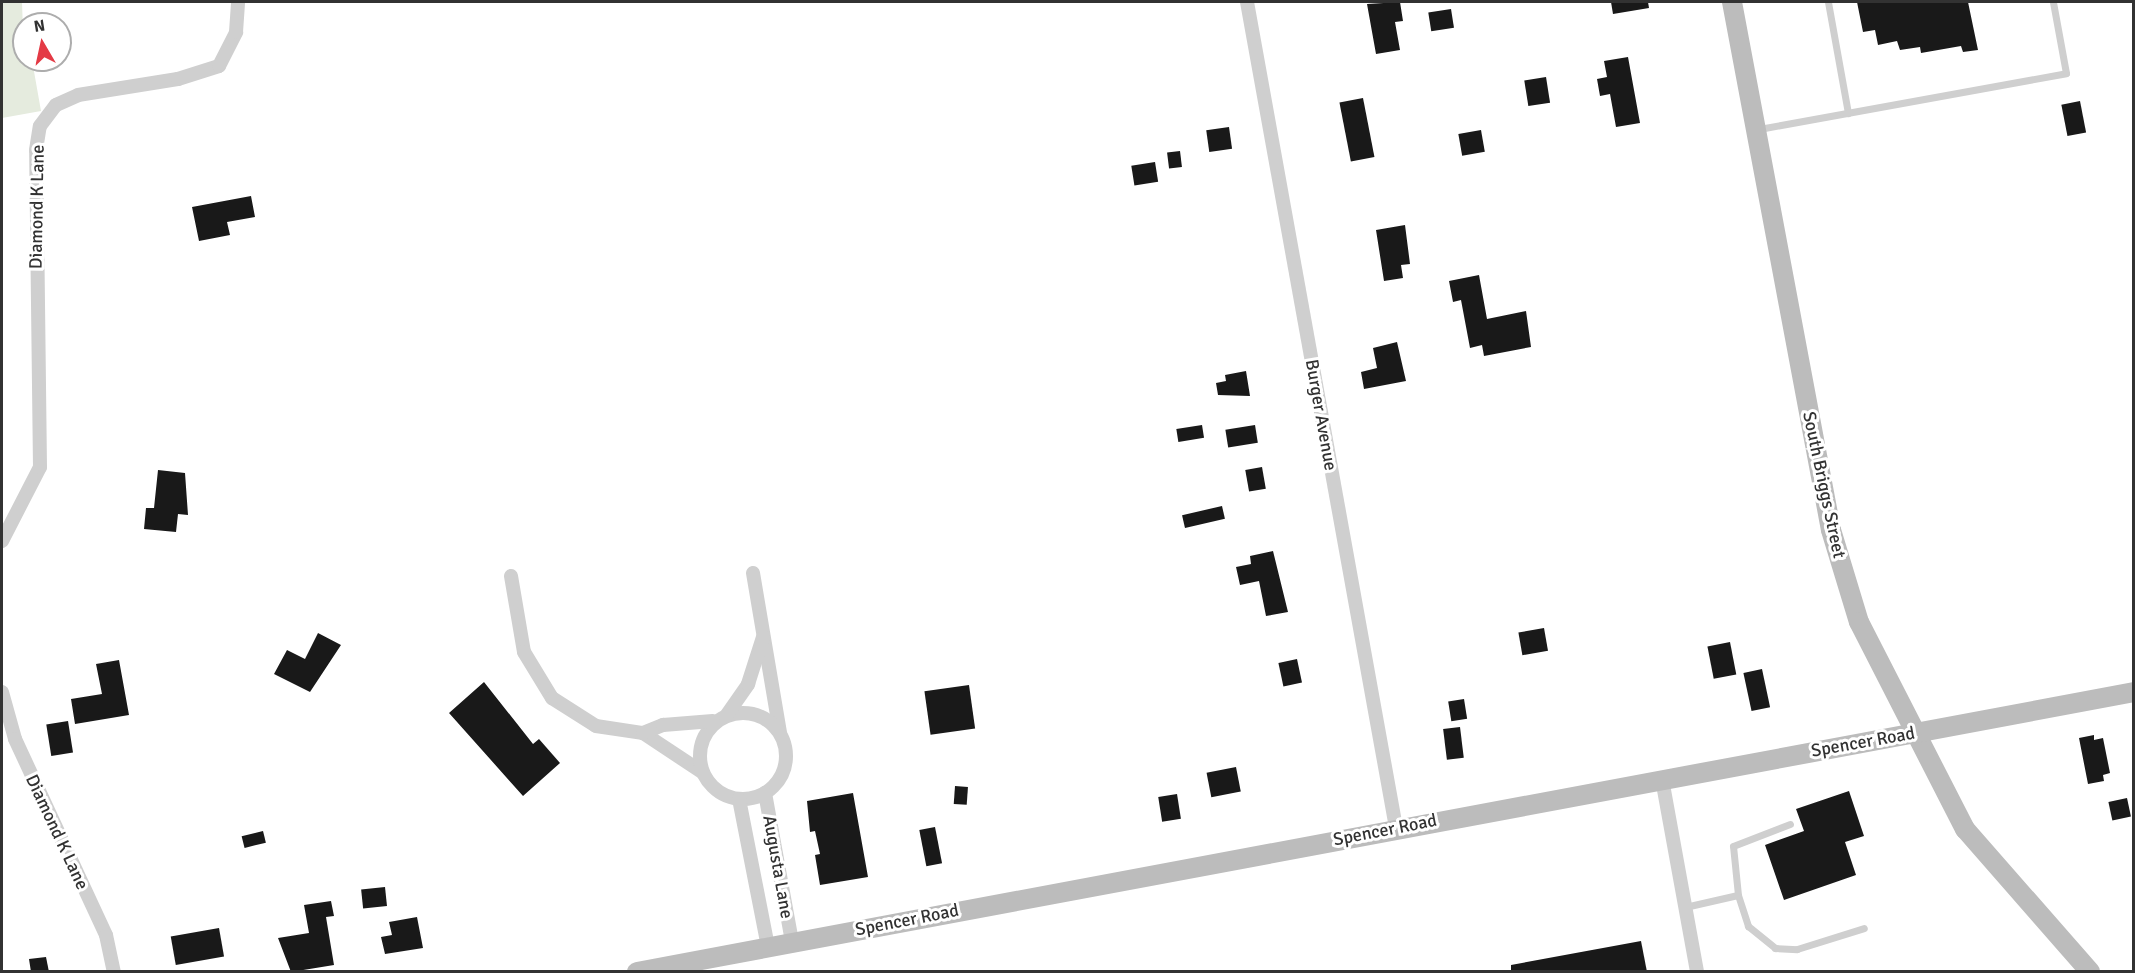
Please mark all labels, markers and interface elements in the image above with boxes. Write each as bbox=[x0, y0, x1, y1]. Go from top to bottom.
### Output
north arrow bbox=[12, 12, 72, 72]
text: N bbox=[32, 15, 47, 37]
street label: Diamond K Lane bbox=[25, 145, 49, 269]
street label: Burger Avenue bbox=[1301, 358, 1341, 472]
street label: South Briggs Street bbox=[1798, 410, 1850, 560]
street label: Spencer Road bbox=[1809, 722, 1917, 762]
street label: Diamond K Lane bbox=[21, 771, 93, 893]
street label: Spencer Road bbox=[1331, 809, 1439, 851]
street label: Augusta Lane bbox=[758, 814, 798, 920]
street label: Spencer Road bbox=[853, 899, 961, 941]

